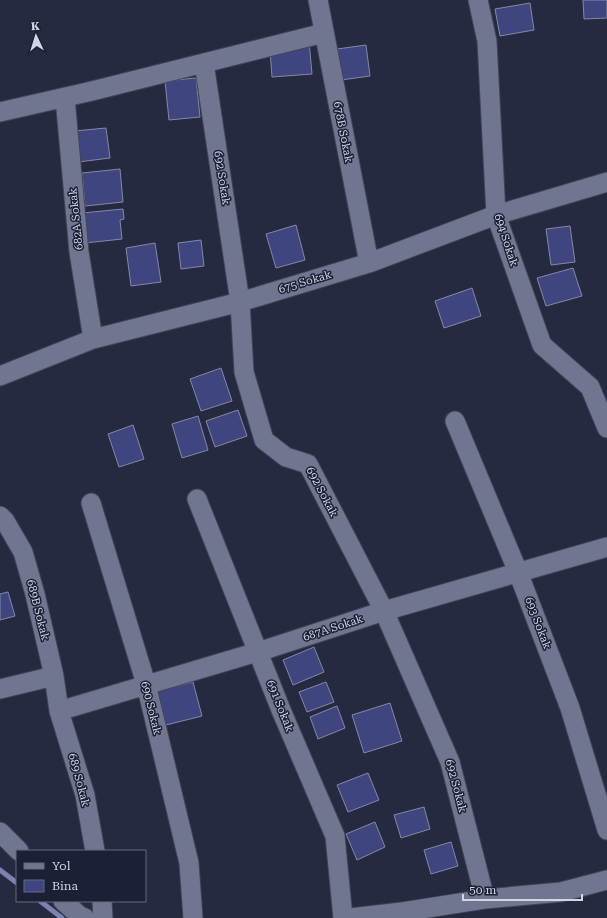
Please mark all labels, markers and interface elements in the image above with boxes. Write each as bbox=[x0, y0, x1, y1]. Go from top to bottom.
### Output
north arrow bbox=[16, 16, 56, 56]
text: K bbox=[31, 20, 40, 33]
street label: 678B Sokak bbox=[331, 100, 355, 164]
street label: 692 Sokak bbox=[211, 150, 233, 206]
street label: 682A Sokak bbox=[66, 187, 86, 251]
street label: 694 Sokak bbox=[491, 212, 521, 268]
street label: 675 Sokak bbox=[277, 268, 333, 296]
street label: 692 Sokak bbox=[303, 465, 341, 519]
street label: 689B Sokak bbox=[24, 578, 52, 642]
street label: 693 Sokak bbox=[522, 595, 554, 651]
street label: 687A Sokak bbox=[301, 612, 365, 644]
street label: 691 Sokak bbox=[264, 678, 296, 734]
street label: 690 Sokak bbox=[138, 680, 164, 736]
street label: 689 Sokak bbox=[66, 752, 92, 808]
street label: 692 Sokak bbox=[443, 758, 469, 814]
legend bbox=[16, 850, 146, 902]
text: Yol bbox=[52, 859, 71, 873]
scale bar bbox=[463, 876, 582, 902]
text: Bina bbox=[52, 879, 79, 893]
text: 50 m bbox=[469, 883, 496, 897]

